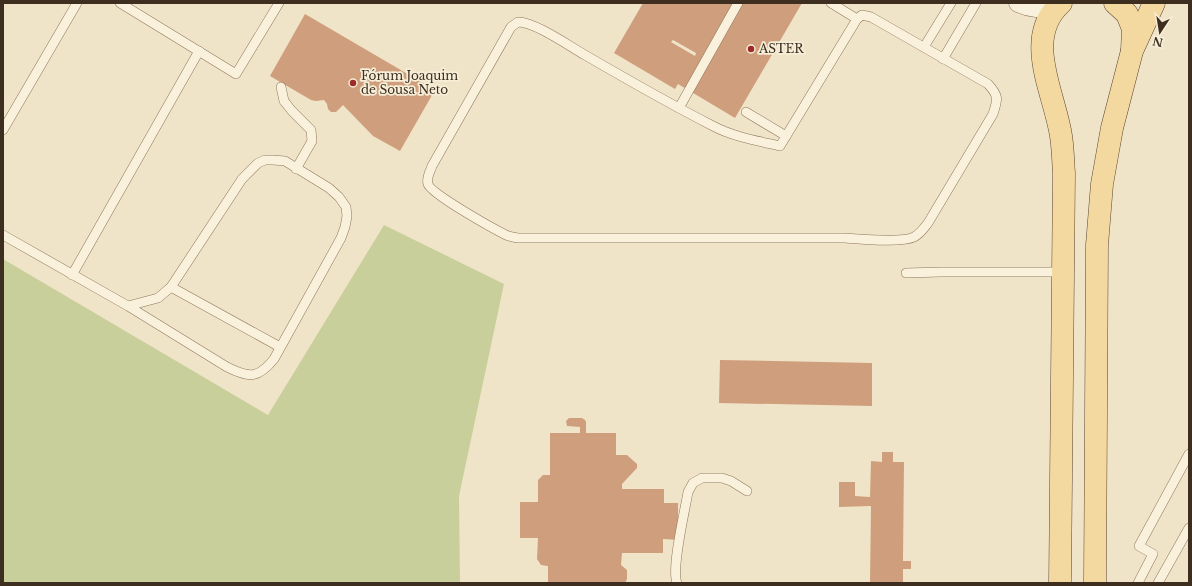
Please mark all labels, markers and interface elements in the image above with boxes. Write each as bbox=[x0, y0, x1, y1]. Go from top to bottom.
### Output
north arrow bbox=[1140, 12, 1180, 52]
text: N bbox=[1151, 34, 1164, 50]
place label: ASTER bbox=[758, 41, 804, 56]
marker: ASTER bbox=[746, 44, 756, 54]
place label: Fórum Joaquim de Sousa Neto bbox=[361, 68, 458, 97]
marker: Fórum Joaquim de Sousa Neto bbox=[348, 78, 358, 88]

